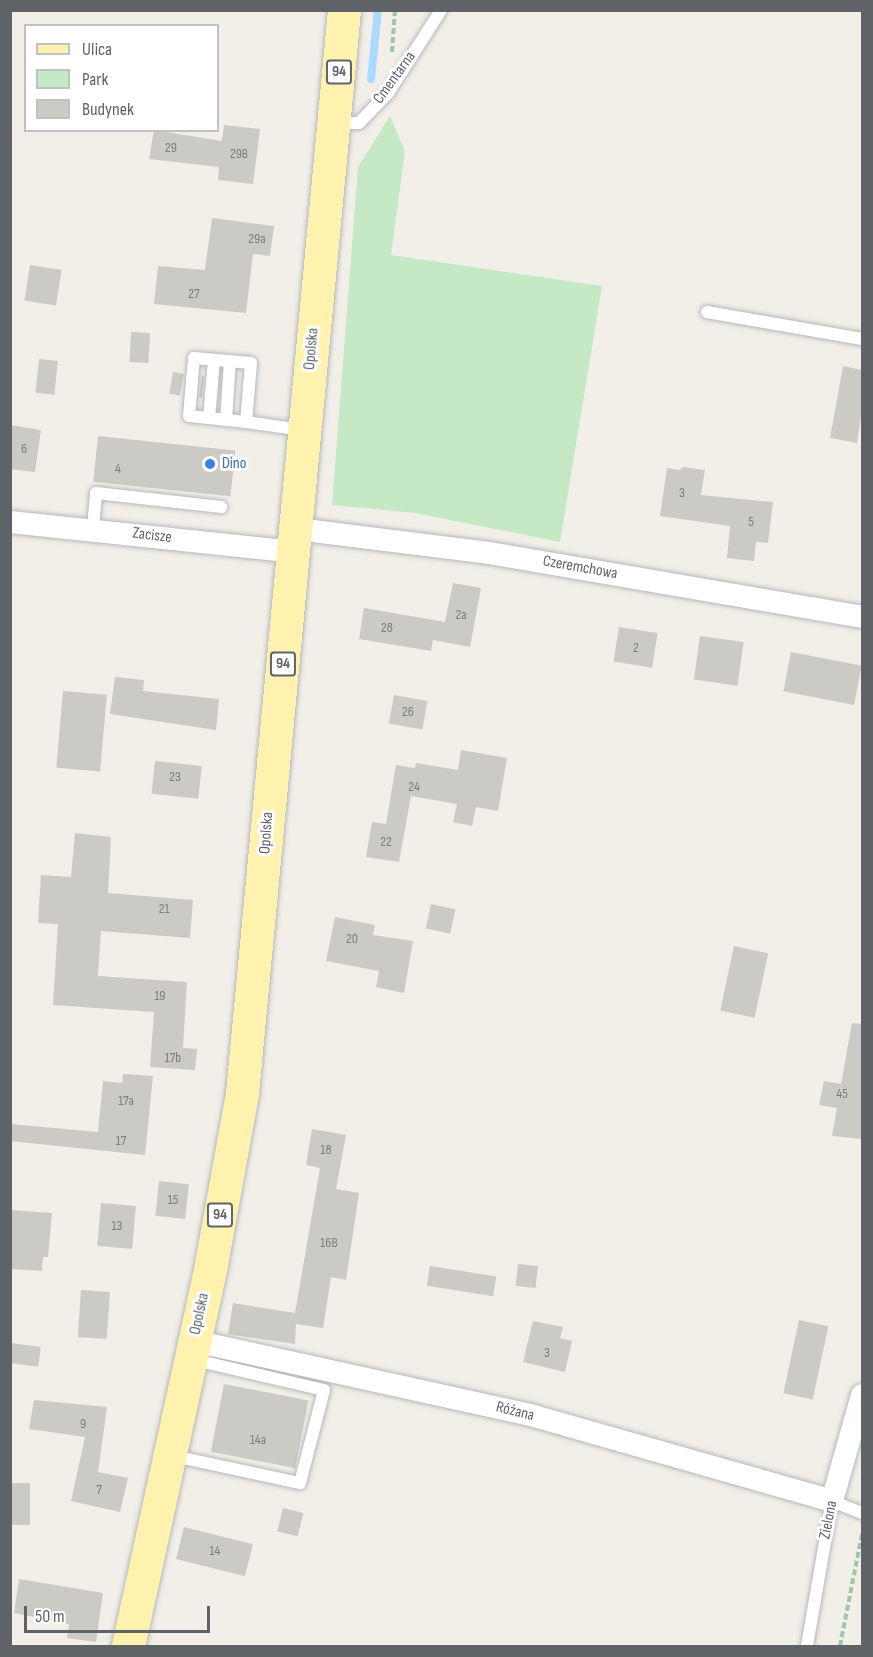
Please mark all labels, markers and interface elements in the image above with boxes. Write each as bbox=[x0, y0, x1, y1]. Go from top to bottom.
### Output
legend bbox=[24, 24, 219, 132]
text: Ulica bbox=[82, 39, 112, 60]
street label: Cmentarna bbox=[370, 48, 420, 108]
road number: 94 bbox=[326, 60, 352, 84]
text: Park bbox=[82, 69, 108, 90]
text: Budynek bbox=[82, 99, 134, 120]
house number: 29 bbox=[165, 140, 177, 156]
house number: 29B bbox=[230, 146, 248, 162]
house number: 29a bbox=[248, 231, 266, 247]
house number: 27 bbox=[188, 286, 200, 302]
street label: Opolska bbox=[301, 327, 323, 371]
house number: 6 bbox=[21, 441, 27, 457]
place label: Dino bbox=[222, 454, 246, 474]
marker: Dino bbox=[203, 457, 217, 471]
house number: 4 bbox=[115, 461, 121, 477]
house number: 3 bbox=[679, 485, 685, 501]
house number: 5 bbox=[748, 514, 754, 530]
street label: Zacisze bbox=[131, 524, 173, 548]
street label: Czeremchowa bbox=[541, 552, 619, 584]
house number: 2a bbox=[455, 607, 467, 623]
house number: 28 bbox=[381, 620, 393, 636]
house number: 2 bbox=[633, 640, 639, 656]
road number: 94 bbox=[270, 652, 296, 676]
house number: 26 bbox=[402, 704, 414, 720]
house number: 23 bbox=[169, 769, 181, 785]
house number: 24 bbox=[408, 779, 420, 795]
street label: Opolska bbox=[256, 811, 278, 855]
house number: 22 bbox=[380, 834, 392, 850]
house number: 21 bbox=[159, 901, 169, 917]
house number: 20 bbox=[346, 931, 358, 947]
house number: 19 bbox=[154, 988, 166, 1004]
house number: 17b bbox=[165, 1050, 181, 1066]
house number: 45 bbox=[836, 1086, 848, 1102]
house number: 17a bbox=[118, 1093, 134, 1109]
house number: 17 bbox=[116, 1133, 126, 1149]
house number: 18 bbox=[320, 1142, 332, 1158]
house number: 15 bbox=[168, 1192, 178, 1208]
road number: 94 bbox=[206, 1203, 234, 1227]
house number: 13 bbox=[112, 1218, 122, 1234]
house number: 16B bbox=[320, 1235, 338, 1251]
street label: Opolska bbox=[186, 1291, 214, 1337]
house number: 3 bbox=[544, 1345, 550, 1361]
street label: Różana bbox=[494, 1398, 536, 1426]
house number: 9 bbox=[80, 1416, 86, 1432]
house number: 14a bbox=[250, 1432, 266, 1448]
house number: 7 bbox=[96, 1482, 102, 1498]
street label: Zielona bbox=[816, 1499, 842, 1541]
house number: 14 bbox=[210, 1543, 220, 1559]
scale bar bbox=[27, 1594, 213, 1632]
text: 50 m bbox=[35, 1606, 65, 1627]

